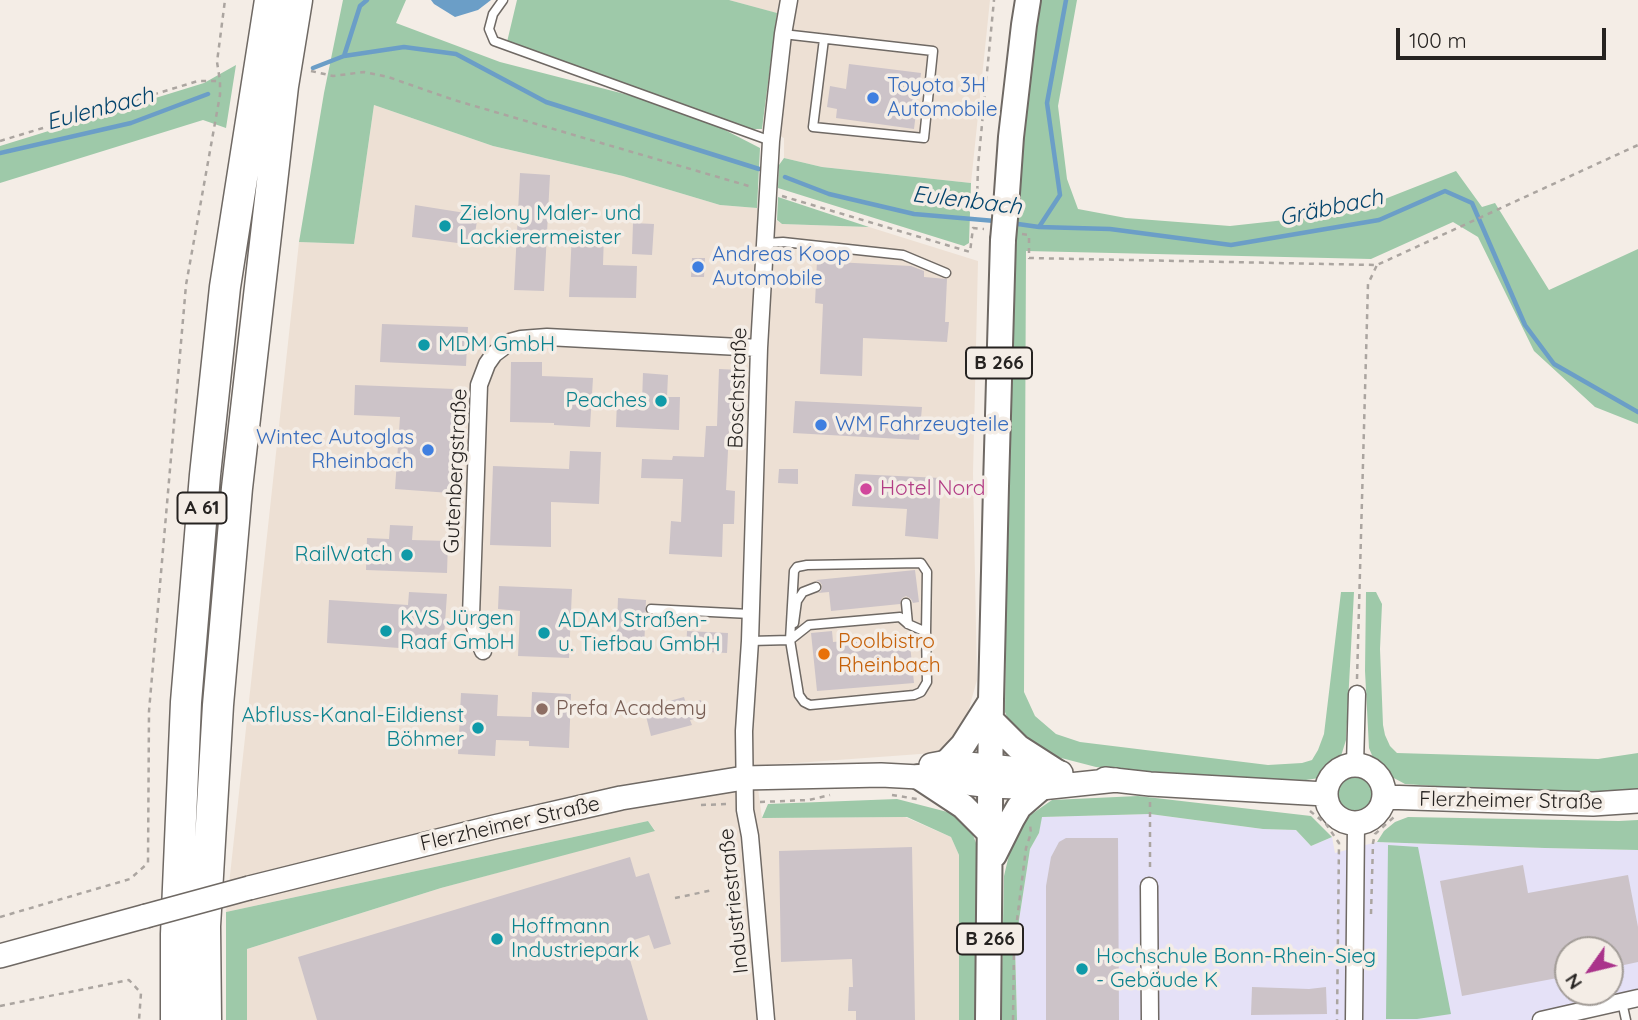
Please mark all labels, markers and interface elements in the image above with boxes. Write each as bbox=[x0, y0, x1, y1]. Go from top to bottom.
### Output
scale bar bbox=[1400, 14, 1610, 58]
text: 100 m bbox=[1409, 27, 1467, 53]
place label: Toyota 3H Automobile bbox=[887, 73, 998, 123]
water label: Eulenbach bbox=[43, 81, 157, 137]
marker: Toyota 3H Automobile bbox=[865, 90, 881, 106]
water label: Eulenbach bbox=[911, 181, 1023, 221]
water label: Gräbbach bbox=[1277, 184, 1385, 232]
place label: Zielony Maler- und Lackierermeister bbox=[459, 201, 641, 251]
marker: Zielony Maler- und Lackierermeister bbox=[437, 218, 453, 234]
place label: Andreas Koop Automobile bbox=[712, 242, 850, 292]
marker: Andreas Koop Automobile bbox=[690, 259, 706, 275]
street label: Boschstraße bbox=[723, 327, 753, 449]
place label: MDM GmbH bbox=[438, 332, 555, 358]
marker: MDM GmbH bbox=[416, 337, 432, 353]
road number: B 266 bbox=[966, 348, 1032, 378]
street label: Gutenbergstraße bbox=[439, 388, 473, 554]
place label: Peaches bbox=[565, 388, 647, 414]
marker: Peaches bbox=[653, 393, 669, 409]
place label: WM Fahrzeugteile bbox=[835, 412, 1009, 438]
marker: WM Fahrzeugteile bbox=[813, 417, 829, 433]
place label: Wintec Autoglas Rheinbach bbox=[256, 425, 414, 475]
marker: Wintec Autoglas Rheinbach bbox=[420, 442, 436, 458]
place label: Hotel Nord bbox=[880, 476, 986, 502]
marker: Hotel Nord bbox=[858, 481, 874, 497]
road number: A 61 bbox=[178, 492, 227, 524]
place label: RailWatch bbox=[295, 542, 393, 568]
marker: RailWatch bbox=[399, 547, 415, 563]
place label: KVS Jürgen Raaf GmbH bbox=[400, 606, 515, 656]
place label: ADAM Straßen- u. Tiefbau GmbH bbox=[558, 608, 721, 658]
marker: KVS Jürgen Raaf GmbH bbox=[378, 623, 394, 639]
marker: ADAM Straßen- u. Tiefbau GmbH bbox=[536, 625, 552, 641]
place label: Poolbistro Rheinbach bbox=[838, 629, 941, 679]
marker: Poolbistro Rheinbach bbox=[816, 646, 832, 662]
place label: Prefa Academy bbox=[556, 696, 707, 722]
marker: Prefa Academy bbox=[534, 701, 550, 717]
place label: Abfluss-Kanal-Eildienst Böhmer bbox=[241, 703, 464, 753]
marker: Abfluss-Kanal-Eildienst Böhmer bbox=[470, 720, 486, 736]
street label: Flerzheimer Straße bbox=[1419, 787, 1603, 815]
street label: Flerzheimer Straße bbox=[418, 791, 602, 857]
street label: Industriestraße bbox=[714, 827, 754, 975]
place label: Hoffmann Industriepark bbox=[511, 914, 640, 964]
road number: B 266 bbox=[957, 923, 1023, 954]
marker: Hoffmann Industriepark bbox=[489, 931, 505, 947]
north arrow bbox=[1554, 936, 1624, 1006]
place label: Hochschule Bonn-Rhein-Sieg - Gebäude K bbox=[1096, 944, 1376, 994]
marker: Hochschule Bonn-Rhein-Sieg - Gebäude K bbox=[1074, 961, 1090, 977]
text: N bbox=[1559, 969, 1587, 994]

